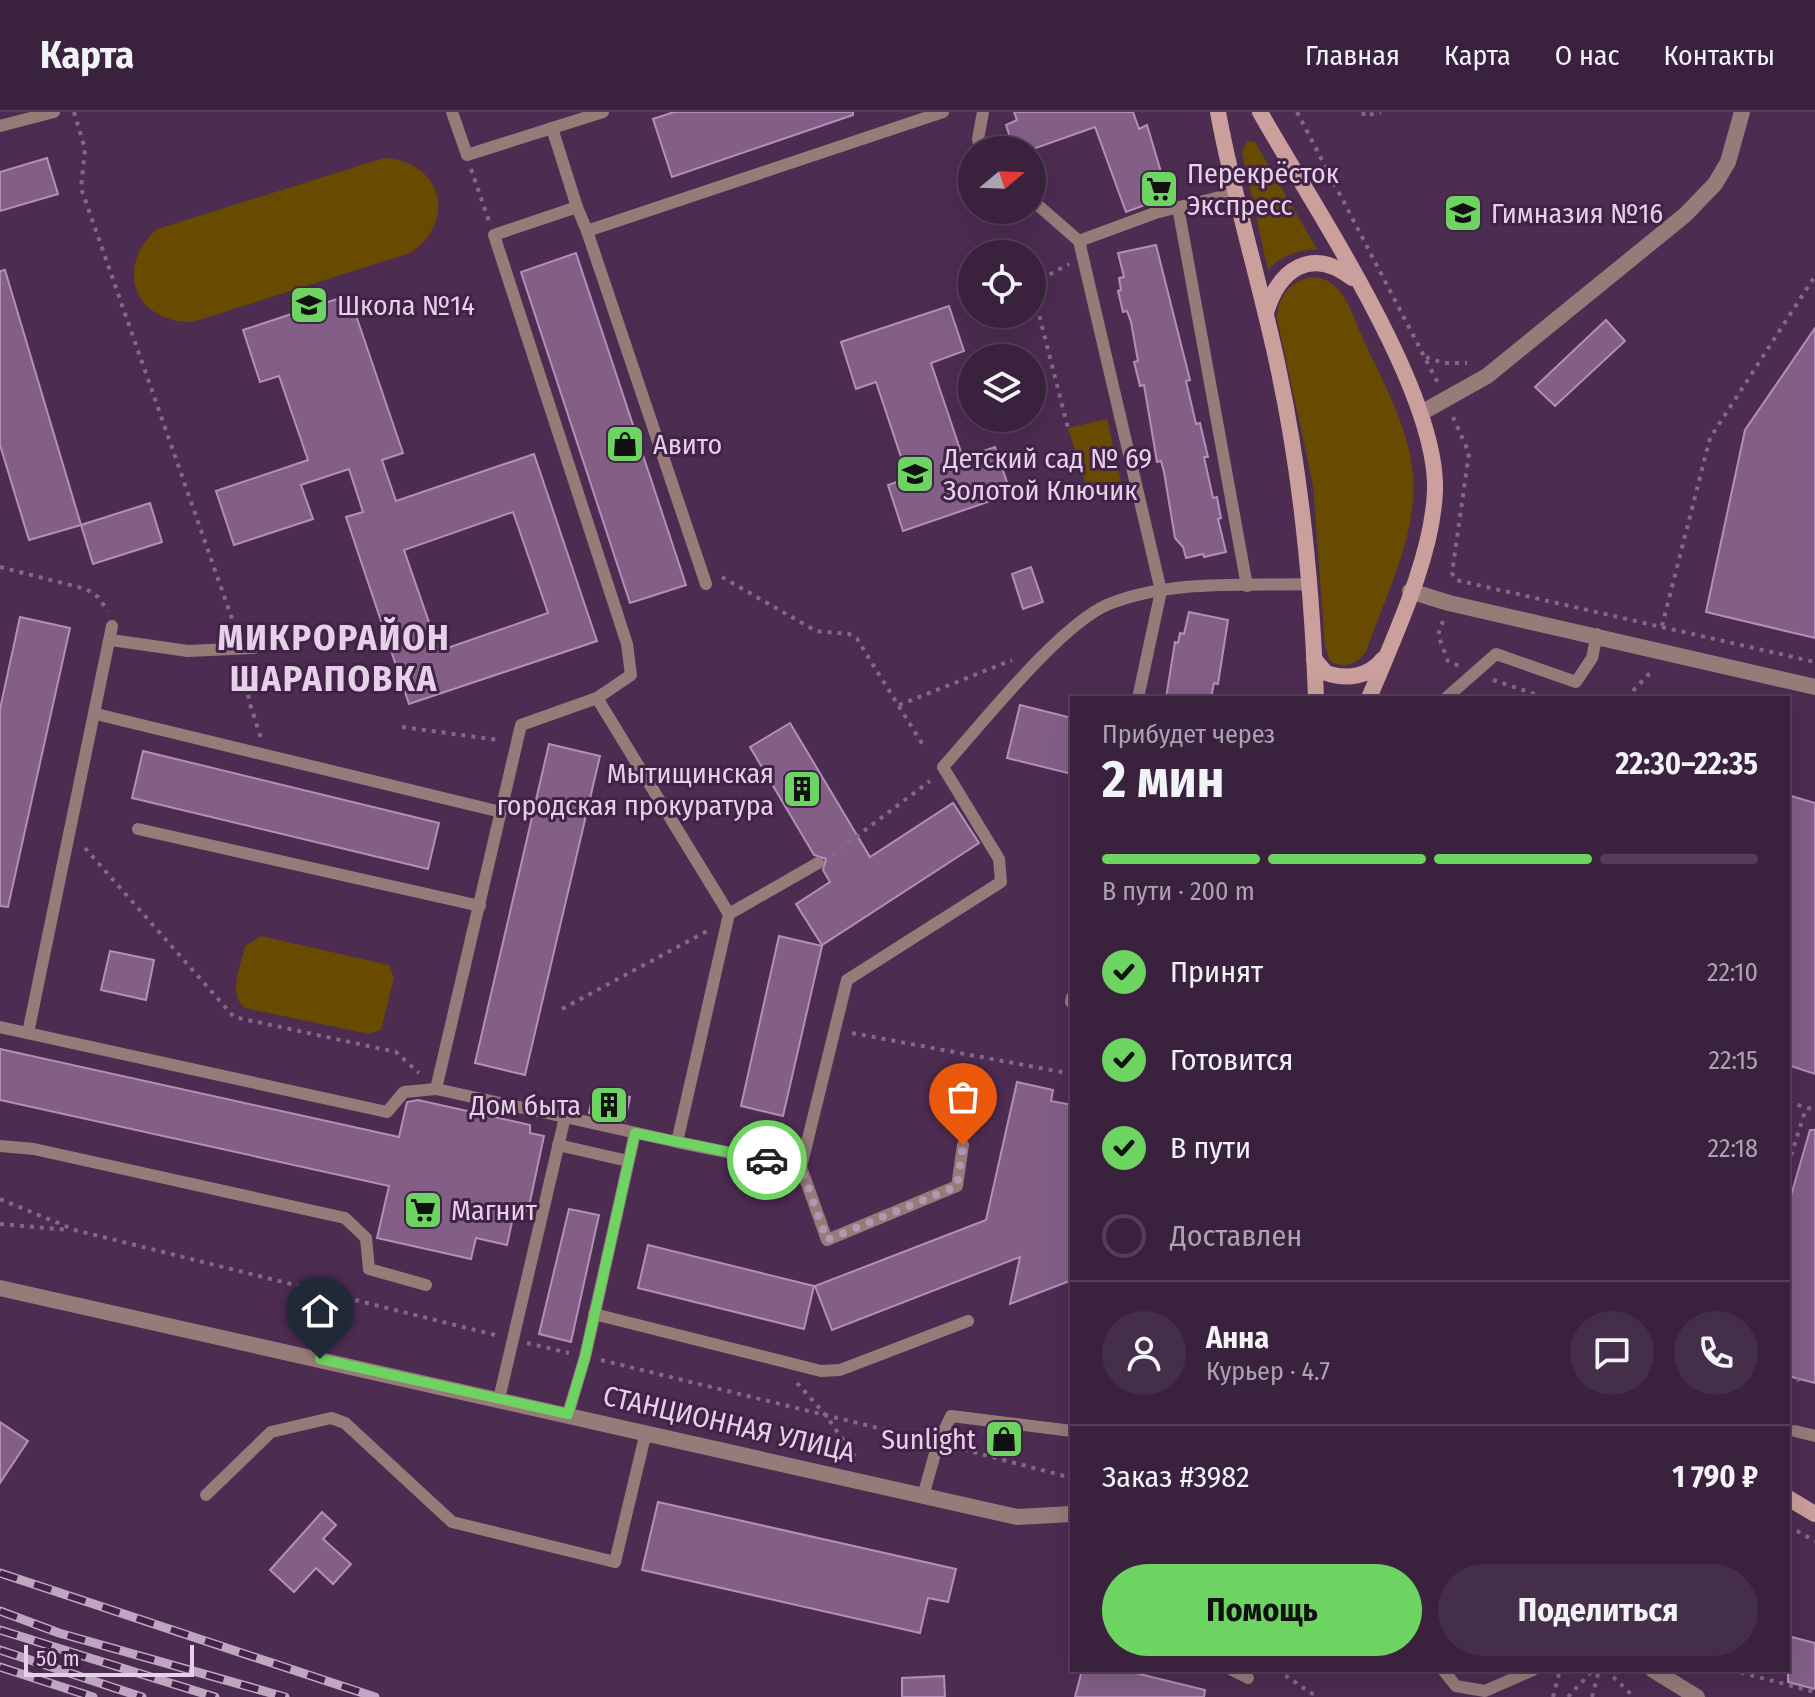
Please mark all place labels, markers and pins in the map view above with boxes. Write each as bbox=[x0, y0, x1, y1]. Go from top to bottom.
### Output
place label: Перекрёсток Экспресс bbox=[1187, 157, 1339, 222]
supermarket icon: Перекрёсток Экспресс bbox=[1138, 168, 1180, 210]
school or university icon: Гимназия №16 bbox=[1442, 192, 1484, 234]
place label: Гимназия №16 bbox=[1491, 197, 1663, 230]
school or university icon: Школа №14 bbox=[288, 284, 330, 326]
place label: Школа №14 bbox=[337, 289, 475, 322]
shop icon: Авито bbox=[604, 423, 646, 465]
place label: Авито bbox=[653, 428, 722, 461]
place label: Детский сад № 69 Золотой Ключик bbox=[942, 442, 1152, 507]
school or university icon: Детский сад № 69 Золотой Ключик bbox=[894, 453, 936, 495]
place label: Мытищинская городская прокуратура bbox=[497, 757, 774, 822]
building icon: Мытищинская городская прокуратура bbox=[781, 768, 823, 810]
pin bbox=[929, 1063, 997, 1145]
building icon: Дом быта bbox=[588, 1084, 630, 1126]
place label: Дом быта bbox=[469, 1089, 581, 1122]
supermarket icon: Магнит bbox=[402, 1189, 444, 1231]
place label: Магнит bbox=[451, 1194, 537, 1227]
pin bbox=[286, 1277, 354, 1359]
shop icon: Sunlight bbox=[983, 1418, 1025, 1460]
place label: Sunlight bbox=[881, 1423, 977, 1456]

